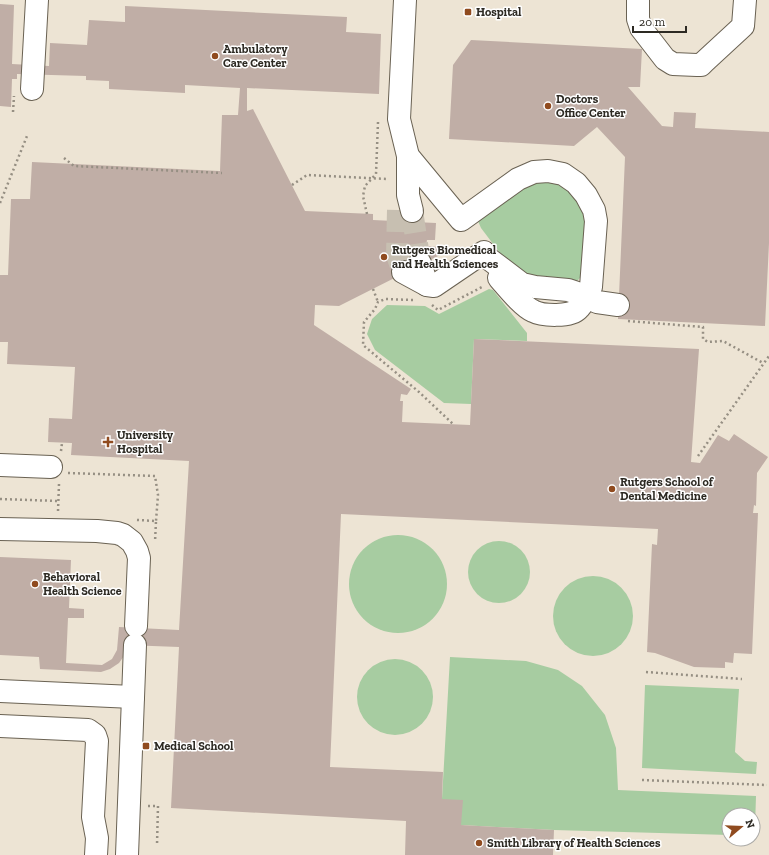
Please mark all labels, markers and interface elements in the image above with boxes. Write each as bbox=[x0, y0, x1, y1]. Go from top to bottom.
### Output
place label: Hospital bbox=[476, 5, 522, 19]
marker: Hospital bbox=[463, 7, 473, 17]
scale bar bbox=[633, 8, 686, 34]
text: 20 m bbox=[639, 15, 666, 29]
place label: Ambulatory Care Center bbox=[223, 42, 288, 70]
marker: Ambulatory Care Center bbox=[210, 51, 220, 61]
place label: Doctors Office Center bbox=[556, 92, 626, 120]
marker: Doctors Office Center bbox=[543, 101, 553, 111]
place label: Rutgers Biomedical and Health Sciences bbox=[392, 243, 499, 271]
marker: Rutgers Biomedical and Health Sciences bbox=[379, 252, 389, 262]
place label: University Hospital bbox=[117, 428, 174, 456]
marker: University Hospital bbox=[102, 436, 114, 448]
place label: Rutgers School of Dental Medicine bbox=[620, 475, 715, 503]
marker: Rutgers School of Dental Medicine bbox=[607, 484, 617, 494]
place label: Behavioral Health Science bbox=[43, 570, 122, 598]
marker: Behavioral Health Science bbox=[30, 579, 40, 589]
place label: Medical School bbox=[154, 739, 234, 753]
marker: Medical School bbox=[141, 741, 151, 751]
north arrow bbox=[721, 807, 761, 847]
text: N bbox=[742, 818, 758, 831]
place label: Smith Library of Health Sciences bbox=[487, 836, 661, 850]
marker: Smith Library of Health Sciences bbox=[474, 838, 484, 848]

